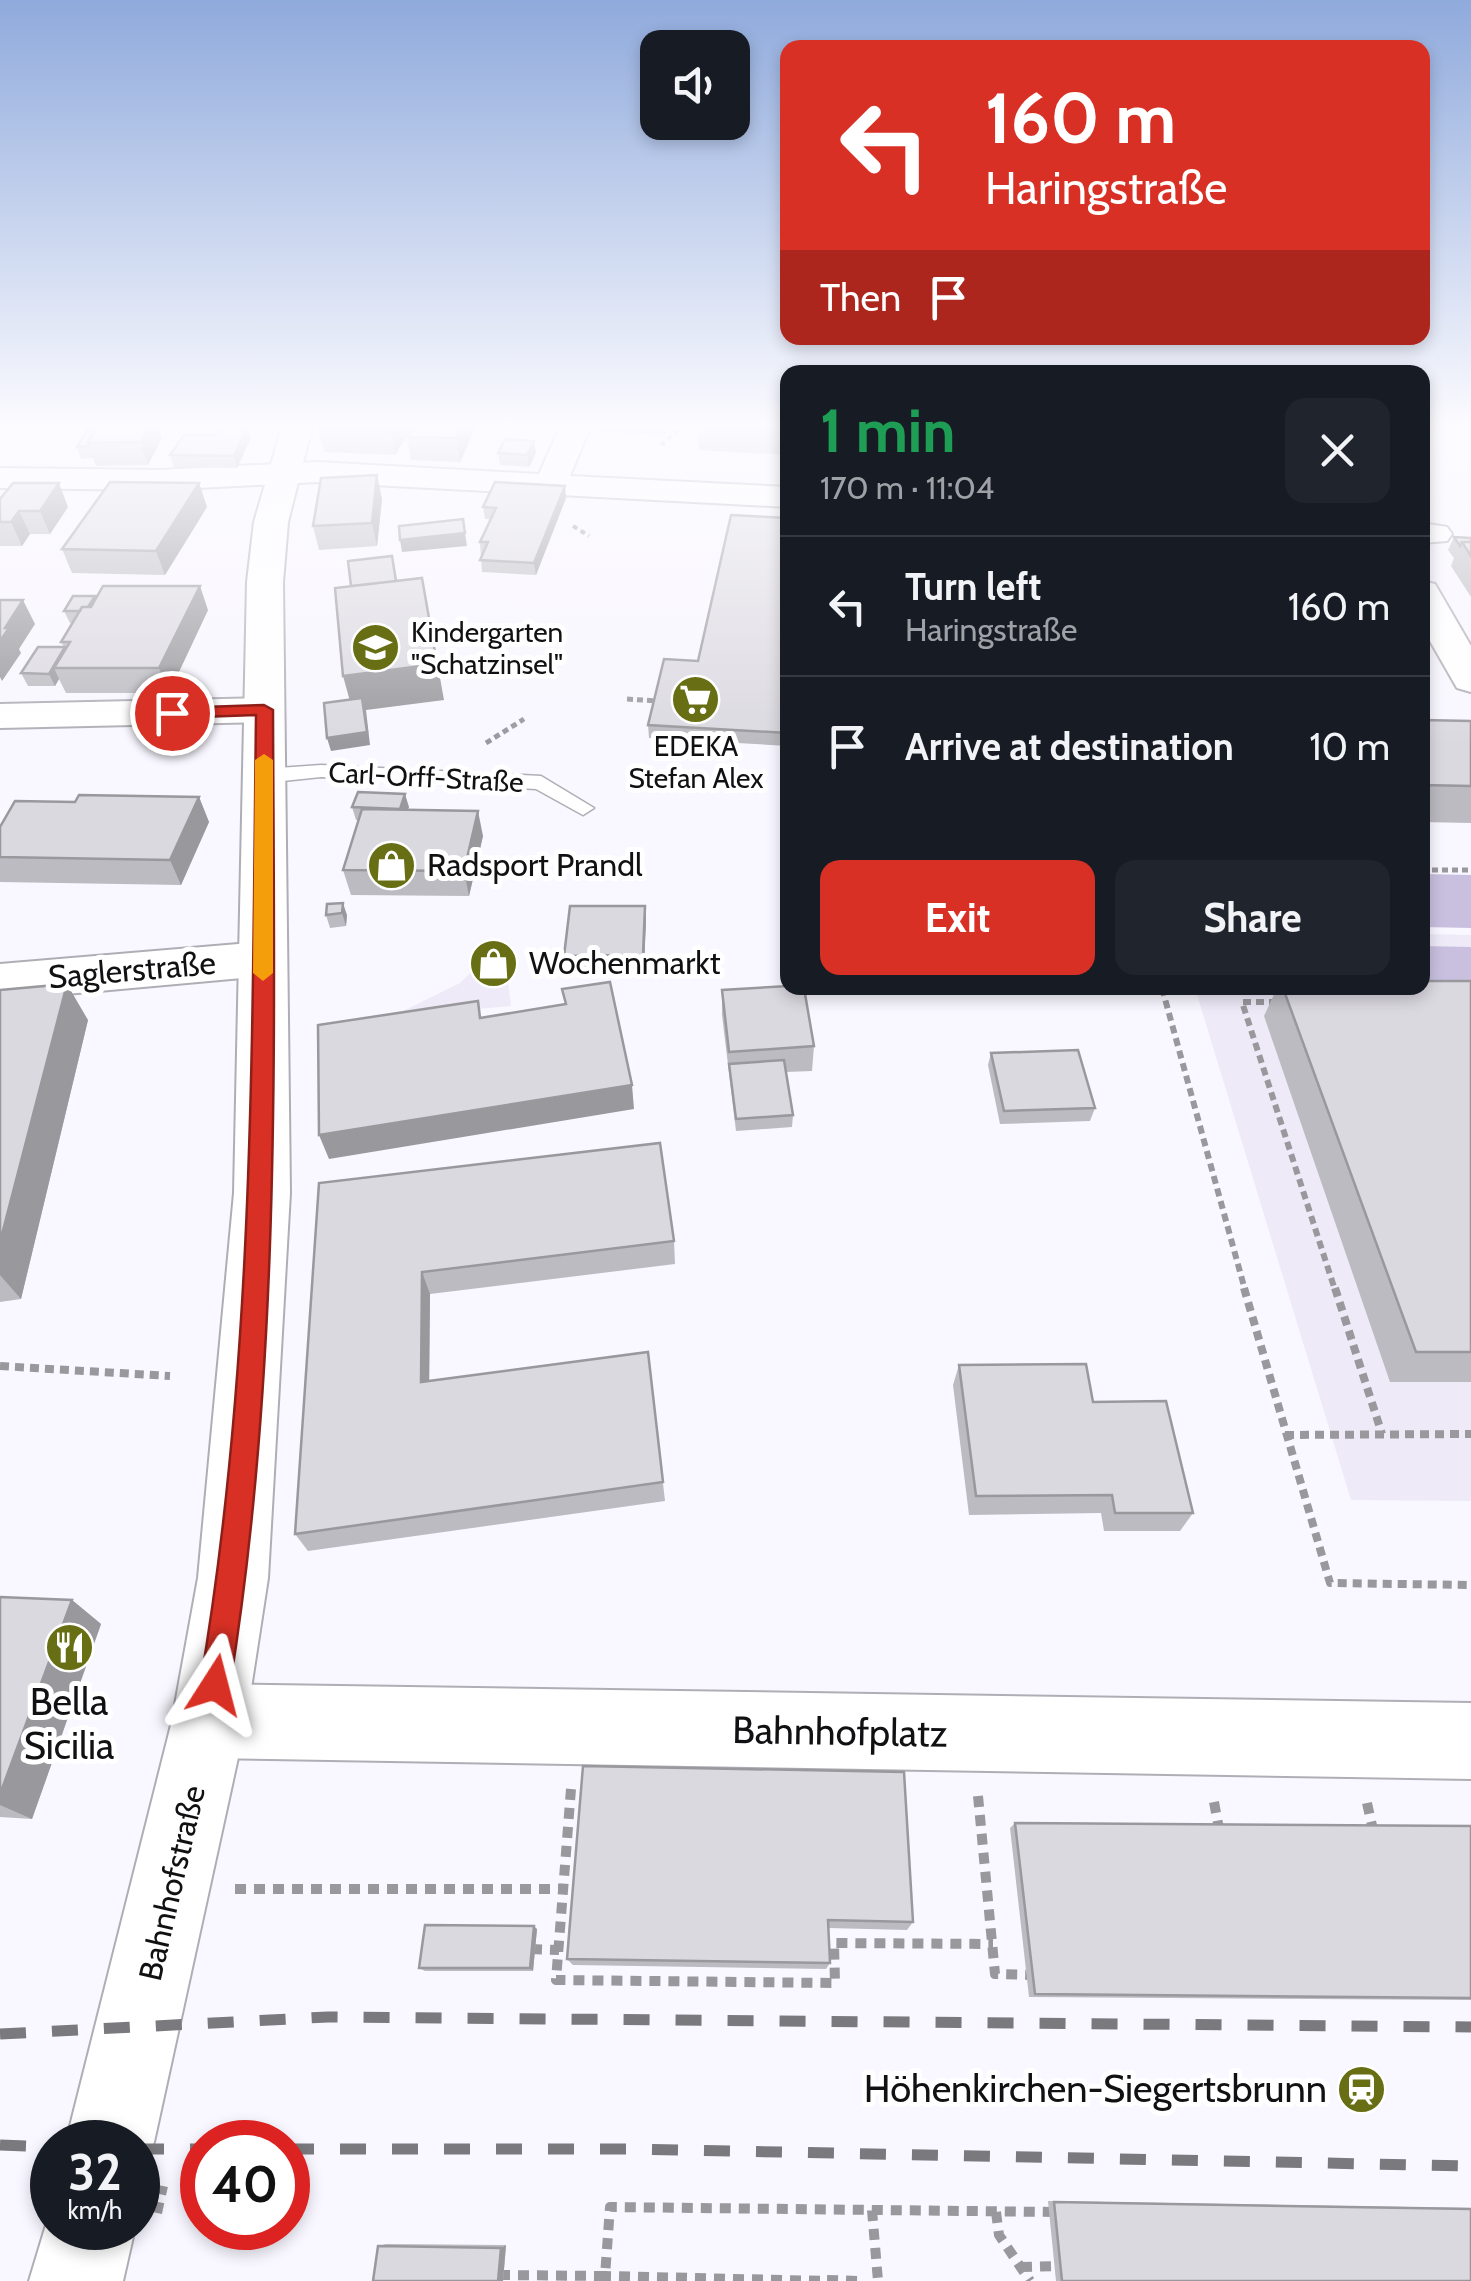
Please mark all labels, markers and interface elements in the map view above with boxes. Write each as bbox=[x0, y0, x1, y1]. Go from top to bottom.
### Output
map controls bbox=[640, 30, 750, 140]
button: sound bbox=[640, 30, 750, 140]
text: 160 m bbox=[985, 75, 1176, 161]
icon: left bbox=[820, 80, 950, 210]
text: Haringstraße bbox=[985, 161, 1227, 215]
icon: arrive bbox=[921, 270, 976, 325]
text: Then bbox=[820, 274, 901, 321]
text: 1 min bbox=[820, 394, 955, 467]
button: close bbox=[1285, 398, 1390, 503]
text: 170 m · 11:04 bbox=[820, 468, 994, 507]
text: Turn left bbox=[905, 563, 1041, 610]
icon: left bbox=[820, 579, 875, 634]
text: 160 m bbox=[1288, 583, 1390, 630]
text: Haringstraße bbox=[905, 610, 1077, 649]
place label: Kindergarten "Schatzinsel" bbox=[411, 615, 563, 681]
school or university icon: Kindergarten "Schatzinsel" bbox=[350, 622, 402, 674]
pin bbox=[130, 671, 215, 756]
supermarket icon: EDEKA Stefan Alex bbox=[670, 673, 722, 725]
icon: arrive bbox=[145, 686, 200, 741]
icon: arrive bbox=[820, 719, 875, 774]
text: Arrive at destination bbox=[905, 723, 1234, 770]
text: 10 m bbox=[1309, 723, 1390, 770]
place label: EDEKA Stefan Alex bbox=[628, 729, 764, 795]
street label: Carl-Orff-Straße bbox=[328, 755, 524, 799]
shop icon: Radsport Prandl bbox=[366, 839, 418, 891]
place label: Radsport Prandl bbox=[427, 845, 643, 884]
button: Exit bbox=[820, 860, 1095, 975]
button: Share bbox=[1115, 860, 1390, 975]
shop icon: Wochenmarkt bbox=[468, 937, 520, 989]
street label: Saglerstraße bbox=[47, 943, 217, 996]
place label: Wochenmarkt bbox=[529, 943, 721, 982]
restaurant icon: Bella Sicilia bbox=[43, 1622, 95, 1674]
position arrow bbox=[163, 1633, 267, 1737]
place label: Bella Sicilia bbox=[24, 1678, 114, 1769]
street label: Bahnhofplatz bbox=[732, 1706, 948, 1757]
street label: Bahnhofstraße bbox=[130, 1782, 213, 1984]
station icon: Höhenkirchen-Siegertsbrunn bbox=[1336, 2063, 1388, 2115]
place label: Höhenkirchen-Siegertsbrunn bbox=[864, 2065, 1327, 2112]
speed limit sign: 40 bbox=[180, 2120, 310, 2250]
text: 32 bbox=[68, 2142, 122, 2203]
text: km/h bbox=[68, 2195, 122, 2225]

